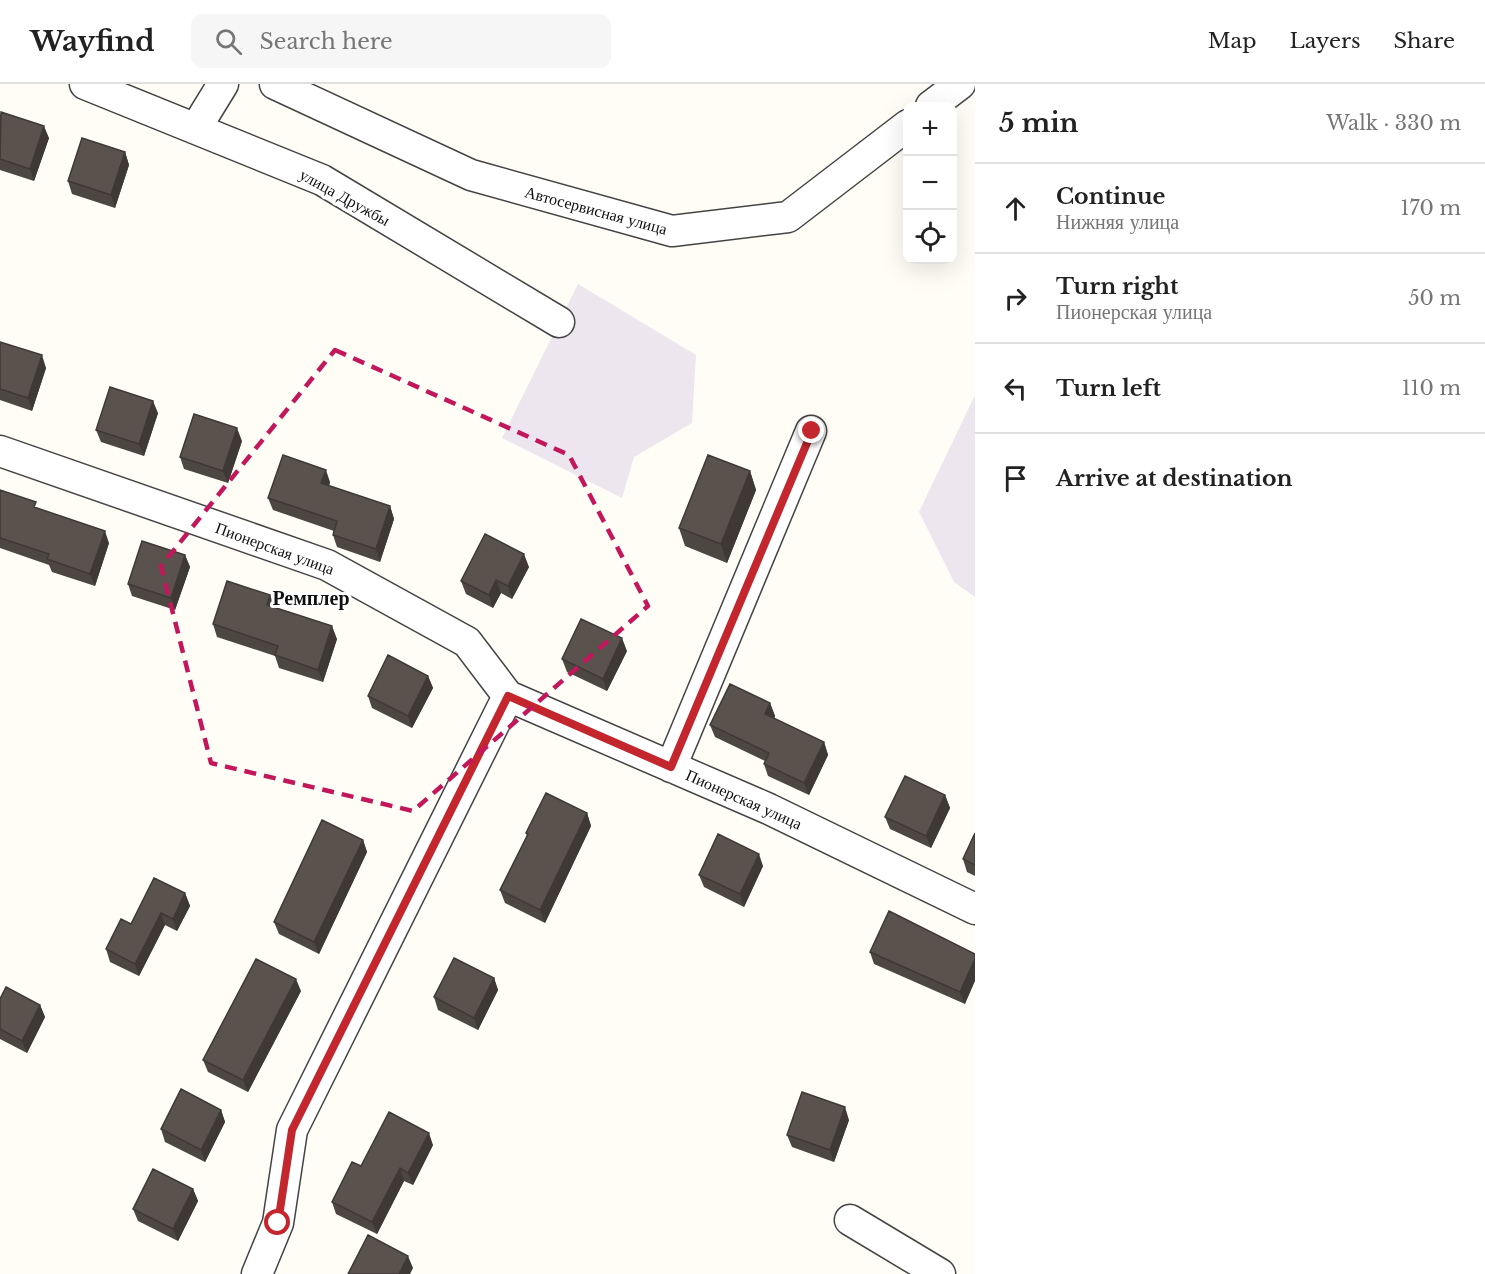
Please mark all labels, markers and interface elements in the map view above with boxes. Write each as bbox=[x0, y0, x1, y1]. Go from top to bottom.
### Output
search box bbox=[191, 14, 611, 68]
text: Wayfind bbox=[30, 24, 155, 59]
icon: search bbox=[212, 25, 245, 58]
text: Search here bbox=[260, 28, 393, 55]
text: Map bbox=[1208, 28, 1257, 54]
text: Layers bbox=[1290, 28, 1361, 54]
text: Share bbox=[1394, 28, 1455, 54]
map controls bbox=[903, 102, 957, 264]
button: + bbox=[903, 102, 957, 156]
text: 5 min bbox=[999, 107, 1078, 139]
text: Walk · 330 m bbox=[1326, 111, 1461, 135]
button: − bbox=[903, 156, 957, 210]
street label: улица Дружбы bbox=[296, 164, 394, 230]
street label: Автосервисная улица bbox=[523, 181, 669, 239]
text: Continue bbox=[1056, 183, 1165, 210]
icon: ahead bbox=[999, 192, 1032, 225]
text: 170 m bbox=[1401, 196, 1461, 220]
button: locate bbox=[903, 210, 957, 264]
text: Нижняя улица bbox=[1056, 210, 1179, 234]
text: Turn right bbox=[1056, 273, 1178, 300]
icon: right bbox=[999, 282, 1032, 315]
text: 50 m bbox=[1408, 286, 1461, 310]
text: Пионерская улица bbox=[1056, 300, 1212, 324]
icon: left bbox=[999, 372, 1032, 405]
text: Turn left bbox=[1056, 375, 1161, 402]
text: 110 m bbox=[1402, 376, 1461, 400]
route end bbox=[798, 417, 824, 443]
icon: arrive bbox=[999, 462, 1032, 495]
text: Arrive at destination bbox=[1056, 465, 1293, 492]
street label: Пионерская улица bbox=[213, 517, 337, 579]
district label: Ремплер bbox=[272, 586, 350, 610]
street label: Пионерская улица bbox=[683, 764, 805, 834]
route start bbox=[264, 1209, 290, 1235]

